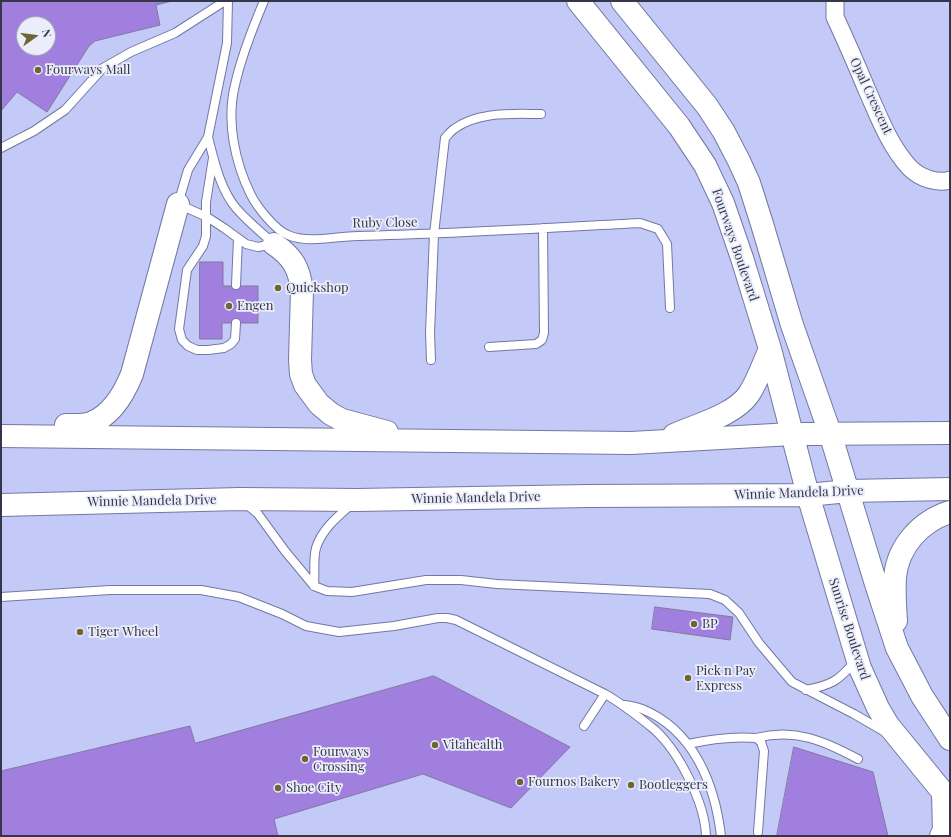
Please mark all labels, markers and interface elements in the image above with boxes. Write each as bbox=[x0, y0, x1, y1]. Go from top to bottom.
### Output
north arrow bbox=[16, 16, 56, 56]
text: N bbox=[39, 28, 55, 39]
street label: Opal Crescent bbox=[846, 55, 896, 137]
place label: Fourways Mall bbox=[46, 62, 131, 78]
marker: Fourways Mall bbox=[33, 65, 43, 75]
street label: Fourways Boulevard bbox=[708, 187, 762, 303]
street label: Ruby Close bbox=[352, 215, 418, 231]
place label: Quickshop bbox=[286, 280, 349, 296]
marker: Quickshop bbox=[273, 283, 283, 293]
place label: Engen bbox=[237, 298, 274, 314]
marker: Engen bbox=[224, 301, 234, 311]
street label: Winnie Mandela Drive bbox=[734, 483, 864, 503]
street label: Winnie Mandela Drive bbox=[411, 489, 541, 507]
street label: Winnie Mandela Drive bbox=[87, 492, 217, 510]
street label: Sunrise Boulevard bbox=[825, 576, 873, 682]
place label: BP bbox=[702, 616, 718, 632]
marker: BP bbox=[689, 619, 699, 629]
place label: Tiger Wheel bbox=[88, 624, 158, 640]
marker: Tiger Wheel bbox=[75, 627, 85, 637]
place label: Pick n Pay Express bbox=[696, 663, 756, 694]
marker: Pick n Pay Express bbox=[683, 673, 693, 683]
place label: Vitahealth bbox=[443, 737, 502, 753]
marker: Vitahealth bbox=[430, 740, 440, 750]
place label: Fourways Crossing bbox=[313, 744, 369, 775]
marker: Fourways Crossing bbox=[300, 754, 310, 764]
place label: Fournos Bakery bbox=[528, 774, 620, 790]
marker: Fournos Bakery bbox=[515, 777, 525, 787]
place label: Bootleggers bbox=[639, 777, 708, 793]
place label: Shoe City bbox=[286, 780, 342, 796]
marker: Bootleggers bbox=[626, 780, 636, 790]
marker: Shoe City bbox=[273, 783, 283, 793]

